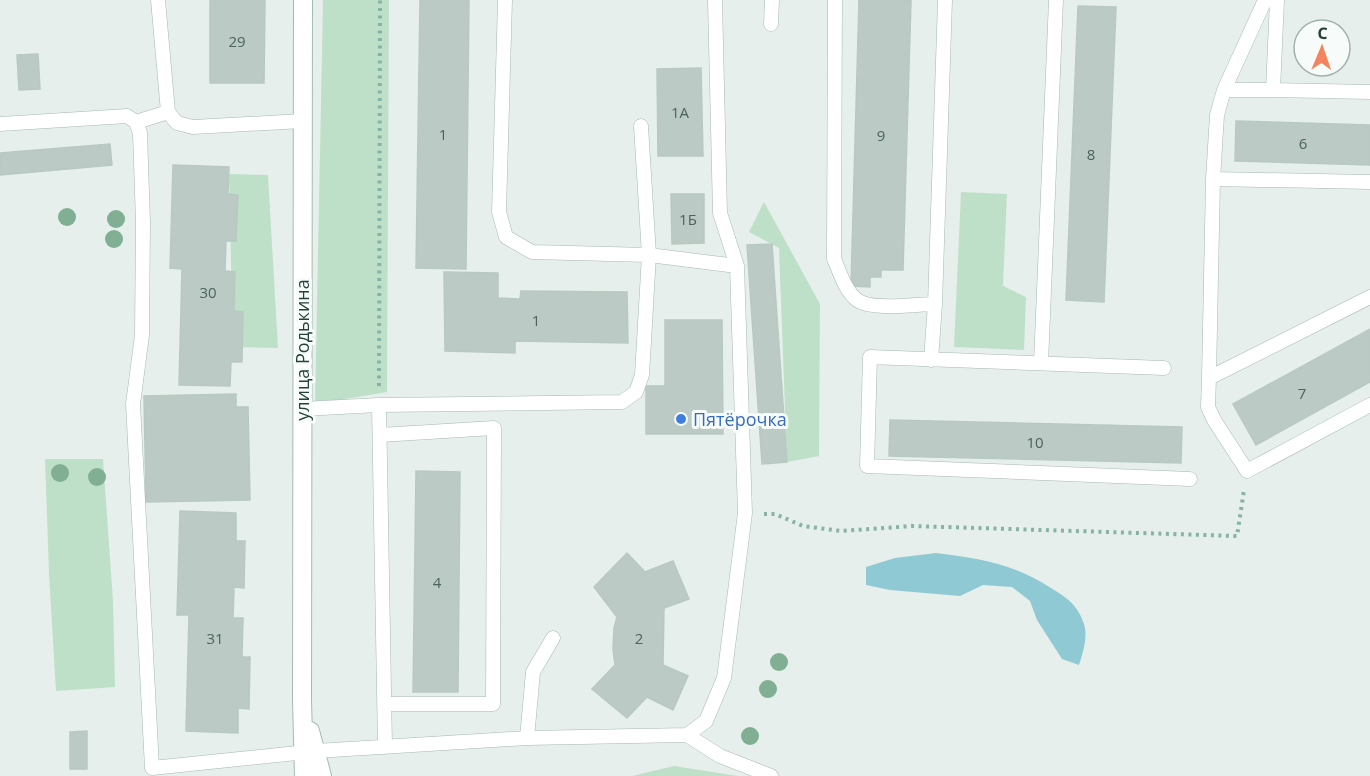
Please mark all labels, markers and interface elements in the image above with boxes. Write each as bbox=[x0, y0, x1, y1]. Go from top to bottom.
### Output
north arrow bbox=[1292, 18, 1352, 78]
text: С bbox=[1317, 22, 1328, 44]
house number: 29 bbox=[228, 31, 246, 51]
house number: 1А bbox=[671, 102, 690, 122]
house number: 1 bbox=[439, 124, 447, 144]
house number: 9 bbox=[877, 125, 885, 145]
house number: 6 bbox=[1299, 133, 1307, 153]
house number: 8 bbox=[1087, 144, 1095, 164]
house number: 1Б bbox=[679, 209, 697, 229]
street label: улица Родькина bbox=[290, 279, 314, 421]
house number: 30 bbox=[199, 282, 217, 302]
house number: 1 bbox=[532, 310, 540, 330]
house number: 7 bbox=[1298, 383, 1306, 403]
place label: Пятёрочка bbox=[693, 407, 787, 431]
marker: Пятёрочка bbox=[674, 412, 688, 426]
house number: 10 bbox=[1026, 432, 1044, 452]
house number: 4 bbox=[433, 572, 442, 592]
house number: 31 bbox=[206, 628, 224, 648]
house number: 2 bbox=[635, 628, 643, 648]

